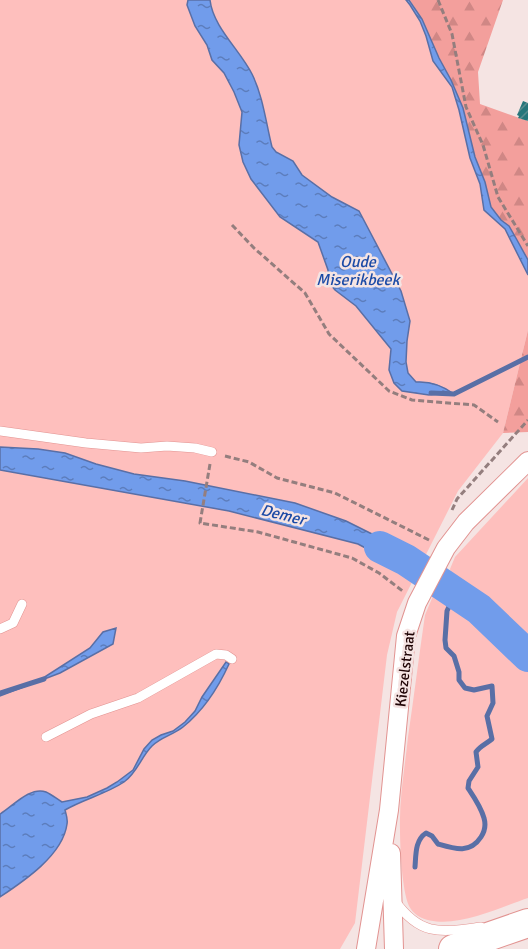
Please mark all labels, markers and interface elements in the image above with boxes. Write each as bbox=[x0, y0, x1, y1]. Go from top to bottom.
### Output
water label: Oude Miserikbeek bbox=[316, 252, 402, 290]
water label: Demer bbox=[259, 500, 309, 531]
street label: Kiezelstraat bbox=[391, 630, 419, 708]

